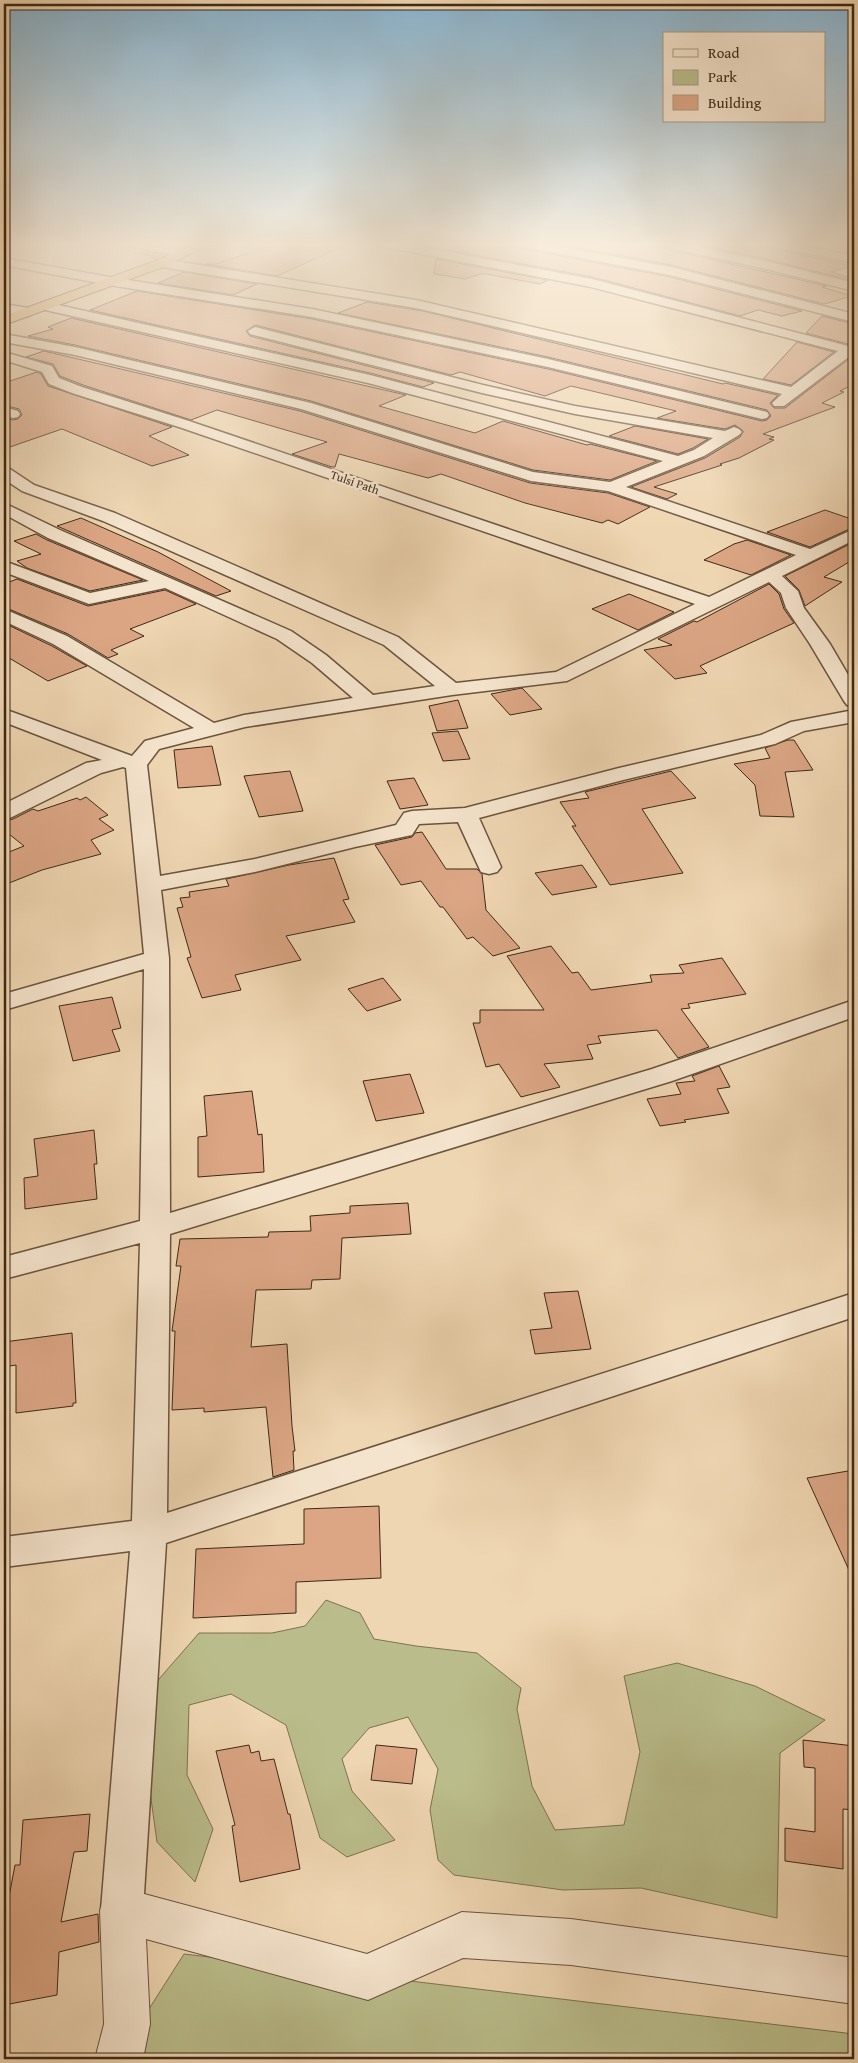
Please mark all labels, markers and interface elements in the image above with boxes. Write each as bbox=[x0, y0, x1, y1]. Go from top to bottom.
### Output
legend bbox=[663, 32, 826, 122]
text: Road bbox=[708, 42, 739, 63]
text: Park bbox=[708, 66, 737, 87]
text: Building bbox=[708, 92, 762, 113]
street label: Tulsi Path bbox=[328, 466, 382, 498]

